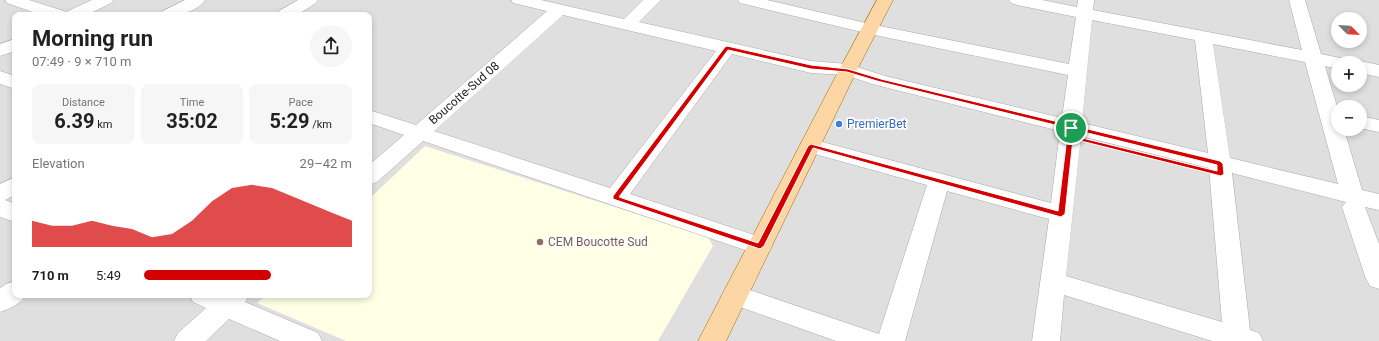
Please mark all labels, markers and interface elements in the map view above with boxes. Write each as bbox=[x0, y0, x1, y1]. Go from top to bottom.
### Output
north arrow bbox=[1331, 12, 1367, 48]
map controls bbox=[1331, 12, 1367, 136]
button: share bbox=[310, 25, 352, 67]
text: Morning run bbox=[32, 26, 153, 51]
text: 07:49 · 9 × 710 m bbox=[32, 54, 131, 69]
button: + bbox=[1331, 56, 1367, 92]
street label: Boucotte-Sud 08 bbox=[426, 59, 502, 127]
text: Distance bbox=[62, 96, 105, 109]
text: Time bbox=[180, 96, 204, 109]
text: Pace bbox=[288, 96, 313, 109]
button: − bbox=[1331, 100, 1367, 136]
text: 6.39 bbox=[54, 109, 94, 133]
text: 35:02 bbox=[166, 109, 218, 133]
text: 5:29 bbox=[269, 109, 309, 133]
pin bbox=[1054, 111, 1088, 145]
place label: PremierBet bbox=[847, 117, 907, 131]
icon: arrive bbox=[1060, 117, 1082, 139]
text: km bbox=[94, 118, 112, 131]
text: /km bbox=[309, 118, 332, 131]
marker: PremierBet bbox=[834, 119, 844, 129]
text: Elevation bbox=[32, 156, 85, 171]
text: 29–42 m bbox=[300, 156, 352, 171]
place label: CEM Boucotte Sud bbox=[548, 235, 648, 249]
marker: CEM Boucotte Sud bbox=[535, 237, 545, 247]
text: 710 m bbox=[32, 268, 69, 283]
text: 5:49 bbox=[96, 268, 121, 283]

